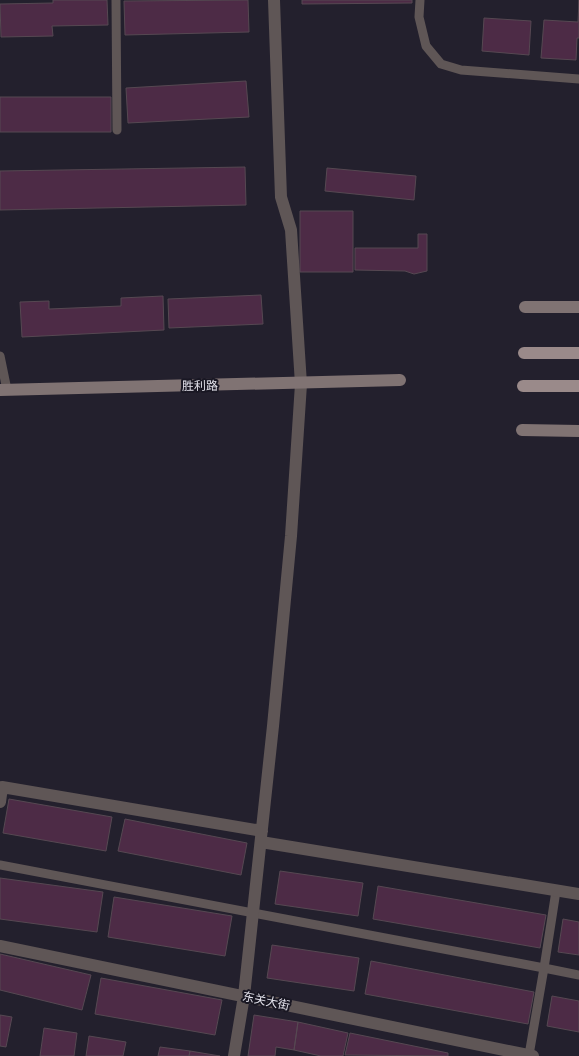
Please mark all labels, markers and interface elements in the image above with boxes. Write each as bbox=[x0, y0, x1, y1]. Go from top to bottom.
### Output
street label: 胜利路 bbox=[182, 379, 218, 395]
street label: 东关大街 bbox=[241, 989, 291, 1015]

